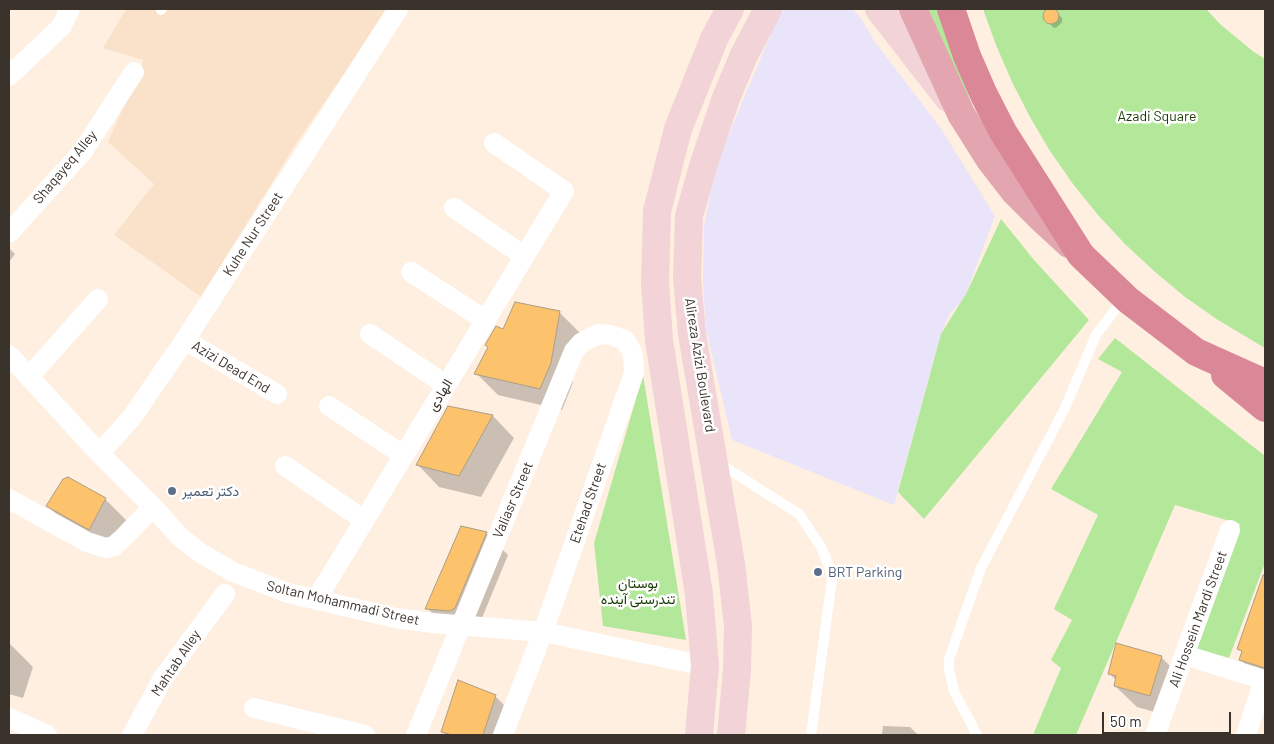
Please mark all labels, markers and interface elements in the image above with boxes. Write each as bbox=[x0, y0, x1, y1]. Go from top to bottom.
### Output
park label: Azadi Square bbox=[1118, 108, 1196, 124]
street label: Shaqayeq Alley bbox=[29, 127, 101, 207]
street label: Kuhe Nur Street bbox=[220, 189, 286, 279]
street label: Alireza Azizi Boulevard bbox=[681, 297, 719, 433]
street label: Azizi Dead End bbox=[189, 337, 273, 397]
street label: الهادی bbox=[424, 376, 456, 414]
street label: Valiasr Street bbox=[489, 459, 537, 541]
street label: Etehad Street bbox=[566, 460, 610, 546]
place label: دکتر تعمیر bbox=[182, 483, 239, 499]
marker: دکتر تعمیر bbox=[166, 485, 178, 497]
street label: Ali Hossein Mardi Street bbox=[1165, 549, 1231, 689]
place label: BRT Parking bbox=[828, 564, 902, 580]
marker: BRT Parking bbox=[812, 566, 824, 578]
park label: بوستان تندرستی آینده bbox=[601, 575, 675, 608]
street label: Soltan Mohammadi Street bbox=[265, 577, 421, 629]
street label: Mahtab Alley bbox=[148, 627, 204, 699]
scale bar bbox=[1104, 702, 1233, 734]
text: 50 m bbox=[1110, 712, 1142, 730]

